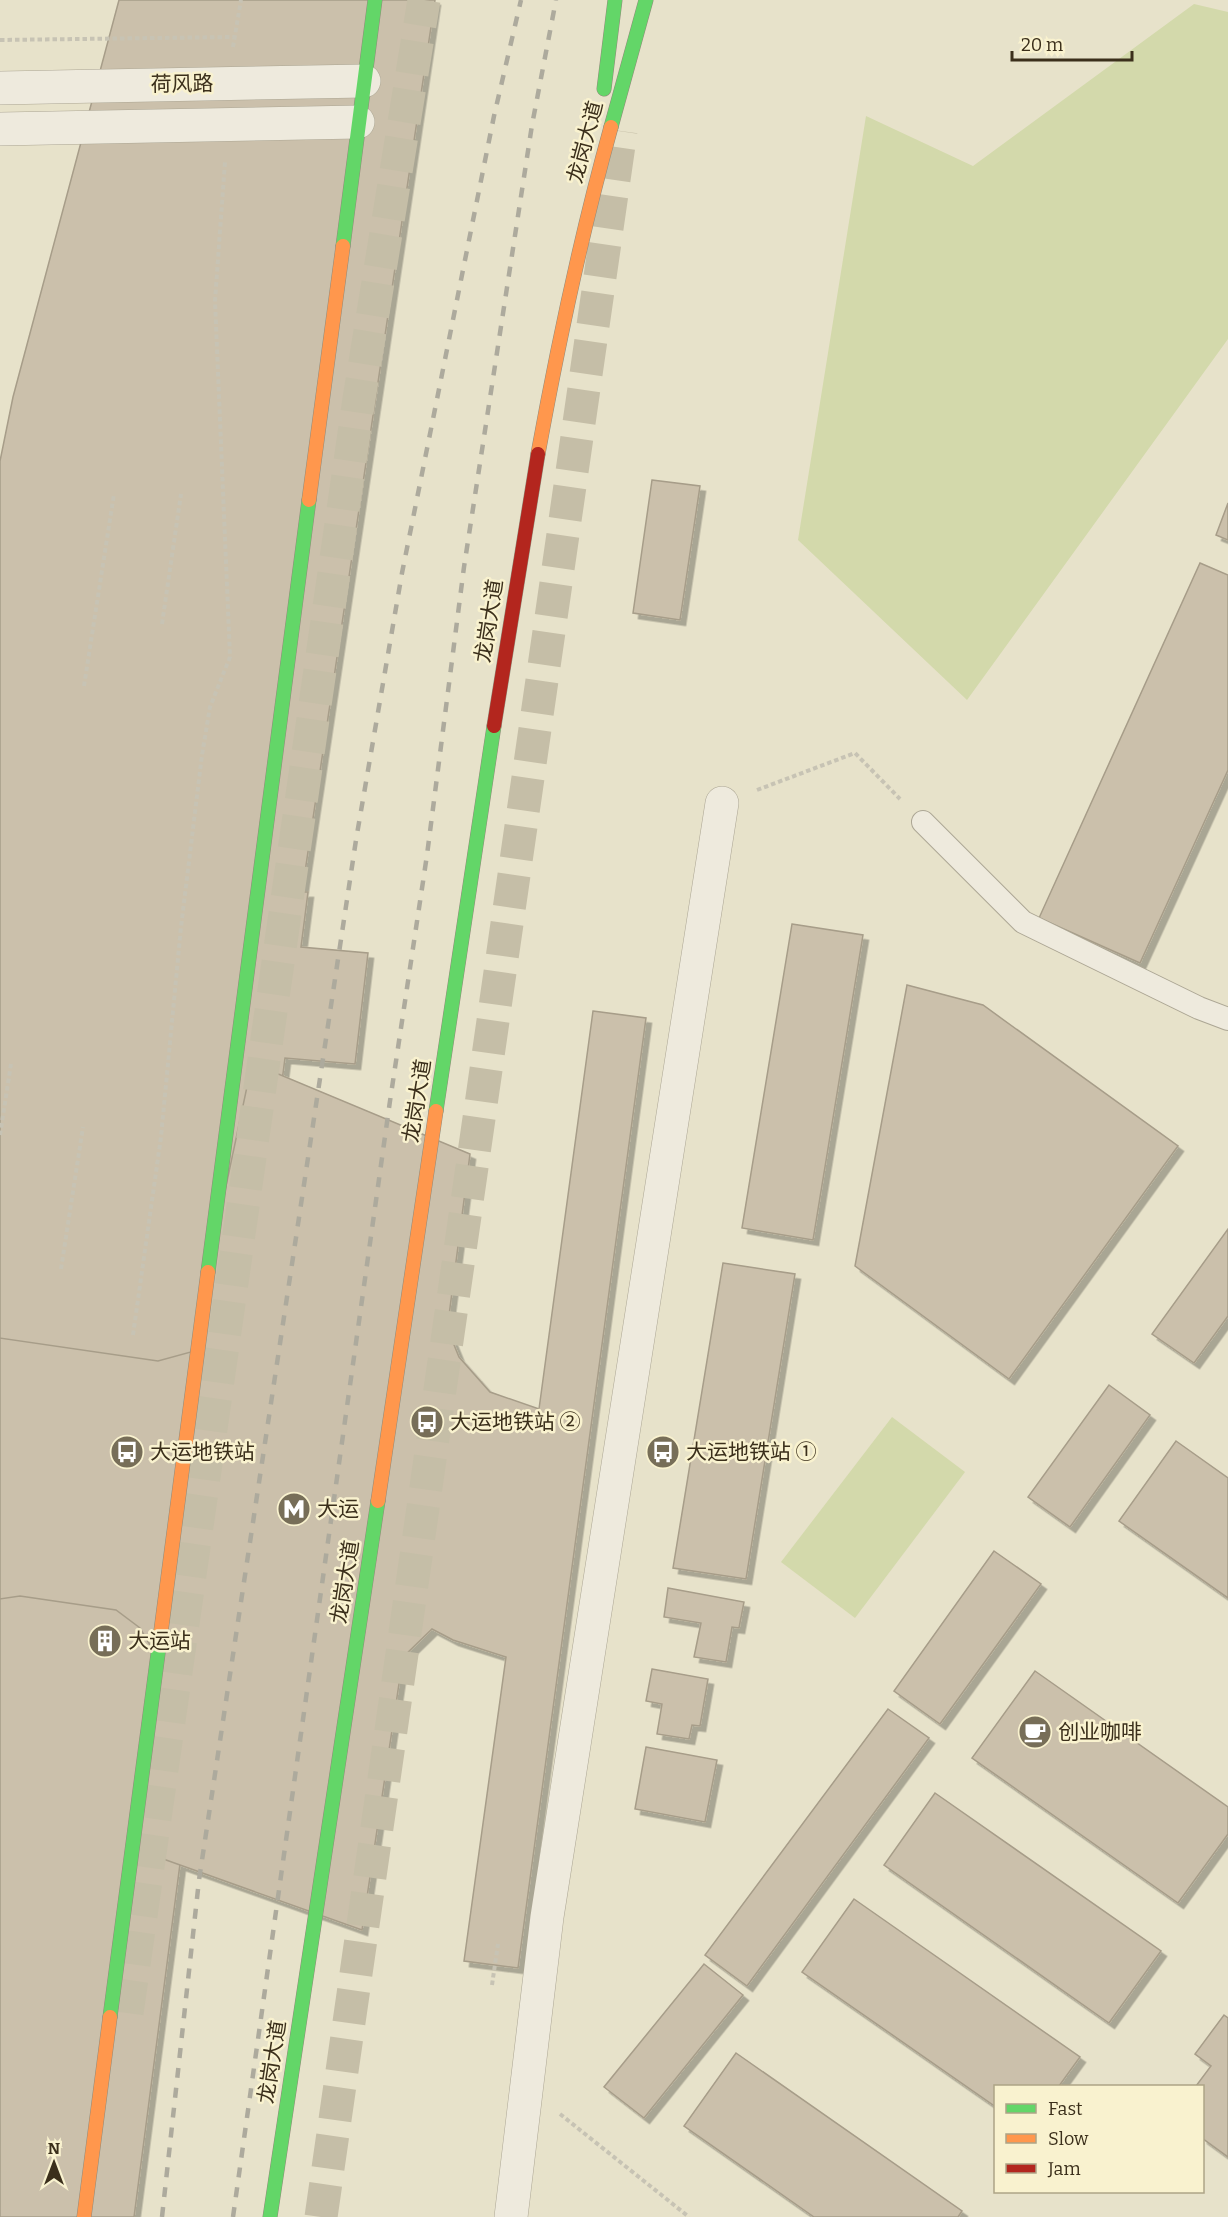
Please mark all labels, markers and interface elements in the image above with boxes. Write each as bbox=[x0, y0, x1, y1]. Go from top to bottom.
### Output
scale bar bbox=[1012, 24, 1132, 62]
text: 20 m bbox=[1021, 34, 1063, 56]
street label: 荷风路 bbox=[150, 70, 214, 98]
street label: 龙岗大道 bbox=[562, 98, 608, 186]
street label: 龙岗大道 bbox=[470, 577, 508, 665]
street label: 龙岗大道 bbox=[398, 1057, 436, 1145]
bus stop icon: 大运地铁站 ② bbox=[409, 1404, 445, 1440]
place label: 大运地铁站 ② bbox=[450, 1409, 580, 1435]
bus stop icon: 大运地铁站 bbox=[109, 1434, 145, 1470]
bus stop icon: 大运地铁站 ① bbox=[645, 1434, 681, 1470]
place label: 大运地铁站 bbox=[150, 1439, 255, 1465]
place label: 大运地铁站 ① bbox=[686, 1439, 816, 1465]
metro station icon: 大运 bbox=[276, 1491, 312, 1527]
place label: 大运 bbox=[317, 1496, 359, 1522]
street label: 龙岗大道 bbox=[326, 1538, 364, 1626]
building icon: 大运站 bbox=[87, 1623, 123, 1659]
place label: 大运站 bbox=[128, 1628, 191, 1654]
cafe icon: 创业咖啡 bbox=[1017, 1714, 1053, 1750]
place label: 创业咖啡 bbox=[1058, 1719, 1142, 1745]
street label: 龙岗大道 bbox=[253, 2018, 291, 2106]
legend bbox=[994, 2085, 1204, 2193]
text: Fast bbox=[1048, 2098, 1083, 2120]
text: Slow bbox=[1048, 2128, 1089, 2150]
north arrow bbox=[24, 2133, 84, 2193]
text: N bbox=[48, 2139, 60, 2158]
text: Jam bbox=[1047, 2158, 1081, 2180]

